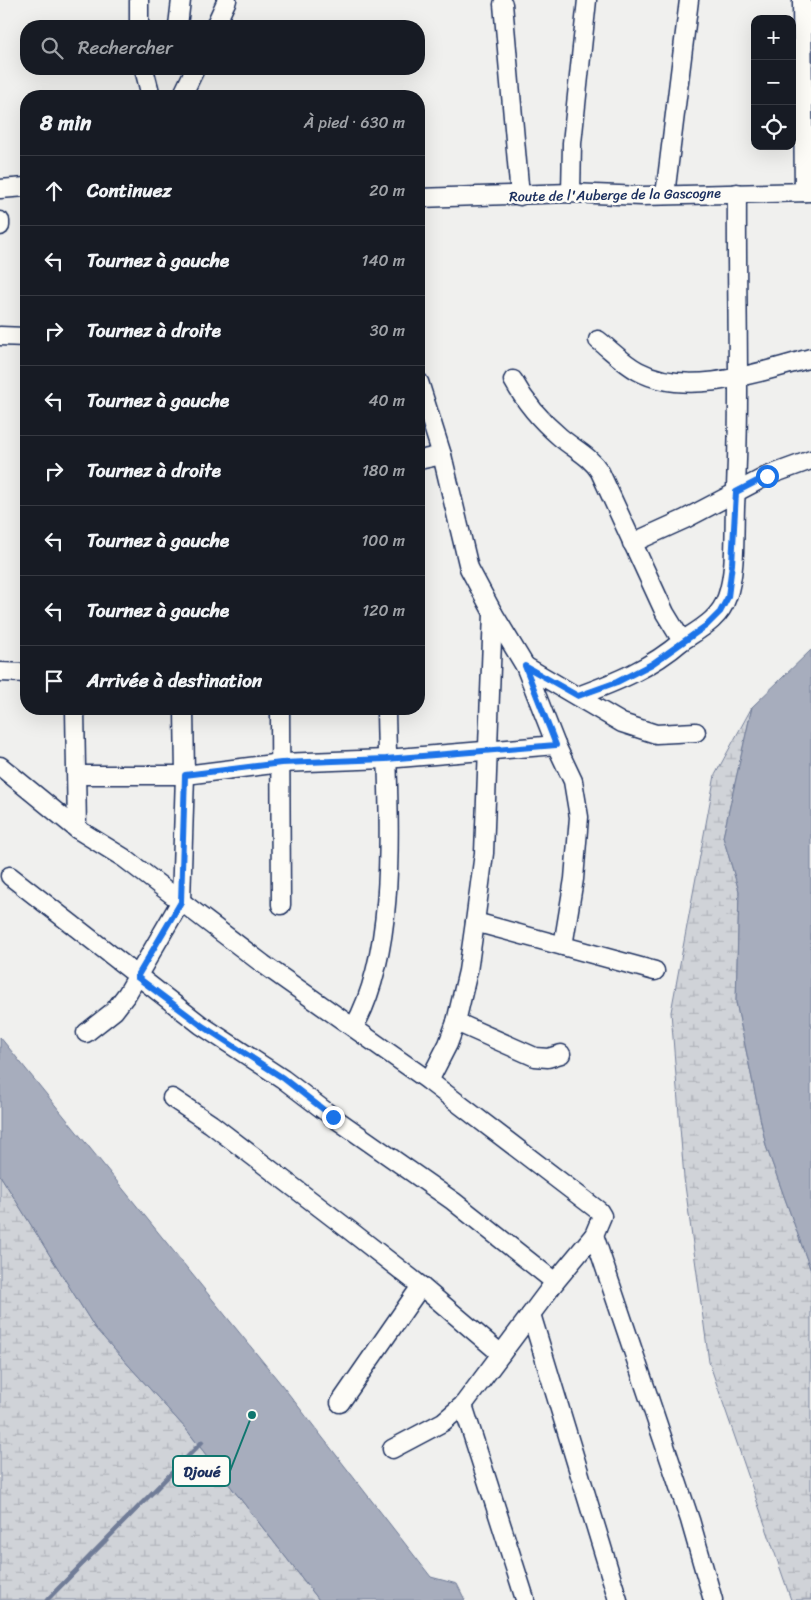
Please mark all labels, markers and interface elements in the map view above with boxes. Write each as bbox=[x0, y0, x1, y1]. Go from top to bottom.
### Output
map controls bbox=[751, 15, 796, 150]
button: + bbox=[751, 15, 796, 60]
search box bbox=[20, 20, 425, 75]
text: Rechercher bbox=[78, 31, 173, 64]
icon: search bbox=[38, 34, 66, 62]
button: − bbox=[751, 60, 796, 105]
text: 8 min bbox=[40, 104, 91, 142]
button: locate bbox=[751, 105, 796, 150]
text: À pied · 630 m bbox=[304, 108, 405, 137]
text: Continuez bbox=[87, 174, 172, 207]
text: 20 m bbox=[369, 176, 405, 205]
icon: ahead bbox=[40, 177, 68, 205]
street label: Route de l'Auberge de la Gascogne bbox=[509, 181, 721, 209]
text: Tournez à gauche bbox=[87, 244, 229, 277]
text: 140 m bbox=[362, 246, 405, 275]
icon: left bbox=[40, 247, 68, 275]
text: Tournez à droite bbox=[87, 314, 221, 347]
text: 30 m bbox=[370, 316, 405, 345]
icon: right bbox=[40, 317, 68, 345]
text: Tournez à gauche bbox=[87, 384, 229, 417]
text: 40 m bbox=[368, 386, 405, 415]
icon: left bbox=[40, 387, 68, 415]
text: Tournez à droite bbox=[87, 454, 221, 487]
text: 180 m bbox=[362, 456, 405, 485]
icon: right bbox=[40, 457, 68, 485]
route start bbox=[756, 465, 779, 488]
text: Tournez à gauche bbox=[87, 524, 229, 557]
text: 100 m bbox=[361, 526, 405, 555]
icon: left bbox=[40, 527, 68, 555]
text: Tournez à gauche bbox=[87, 594, 229, 627]
text: 120 m bbox=[362, 596, 405, 625]
icon: left bbox=[40, 597, 68, 625]
text: Arrivée à destination bbox=[87, 664, 262, 697]
icon: arrive bbox=[40, 667, 68, 695]
route end bbox=[322, 1106, 345, 1129]
callout: Djoué bbox=[173, 1456, 230, 1486]
text: Djoué bbox=[183, 1459, 221, 1485]

